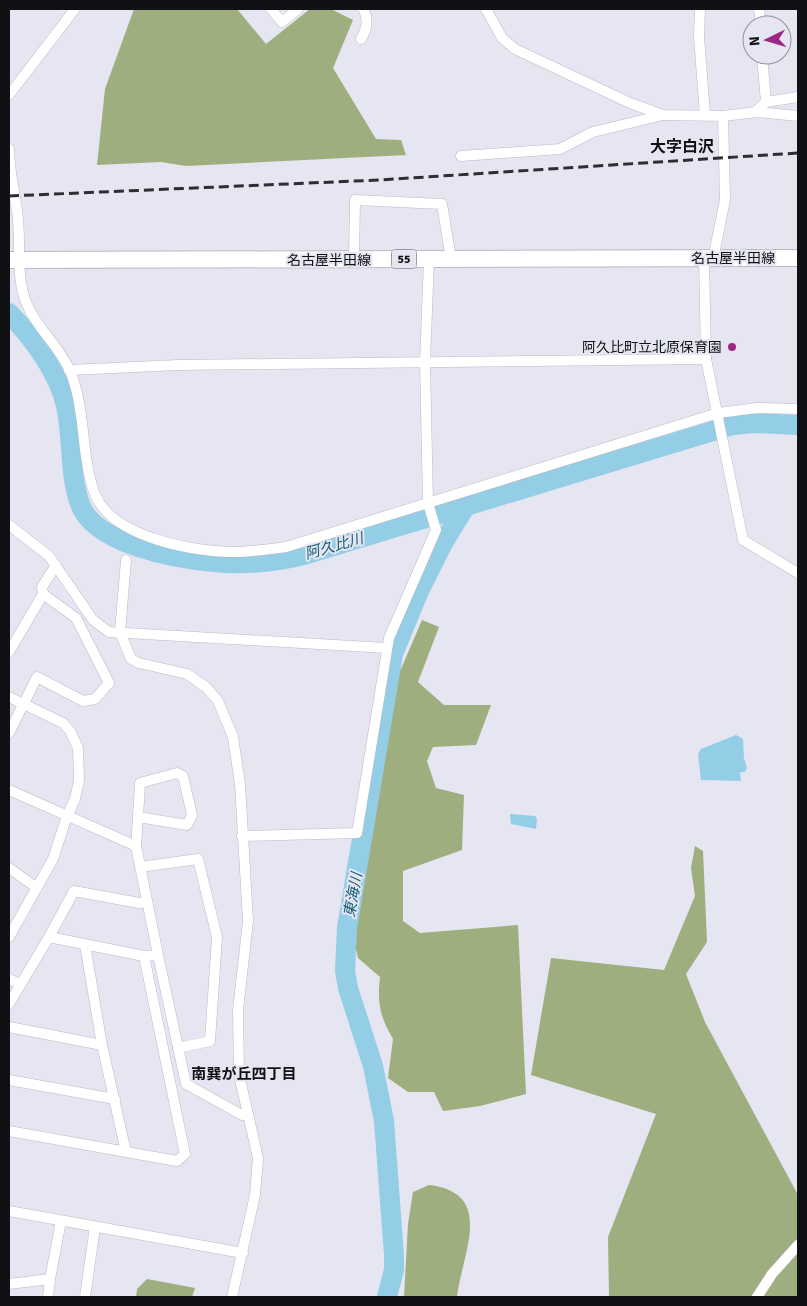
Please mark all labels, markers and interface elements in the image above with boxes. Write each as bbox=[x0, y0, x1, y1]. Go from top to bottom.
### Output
north arrow bbox=[742, 15, 792, 65]
text: N bbox=[746, 35, 763, 47]
district label: 大字白沢 bbox=[650, 137, 714, 157]
road number: 55 bbox=[392, 250, 416, 268]
street label: 名古屋半田線 bbox=[691, 250, 775, 267]
street label: 名古屋半田線 bbox=[287, 252, 371, 269]
place label: 阿久比町立北原保育園 bbox=[582, 339, 722, 356]
marker: 阿久比町立北原保育園 bbox=[726, 341, 738, 353]
water label: 阿久比川 bbox=[303, 529, 367, 563]
water label: 東海川 bbox=[340, 869, 366, 919]
district label: 南巽が丘四丁目 bbox=[191, 1065, 297, 1083]

